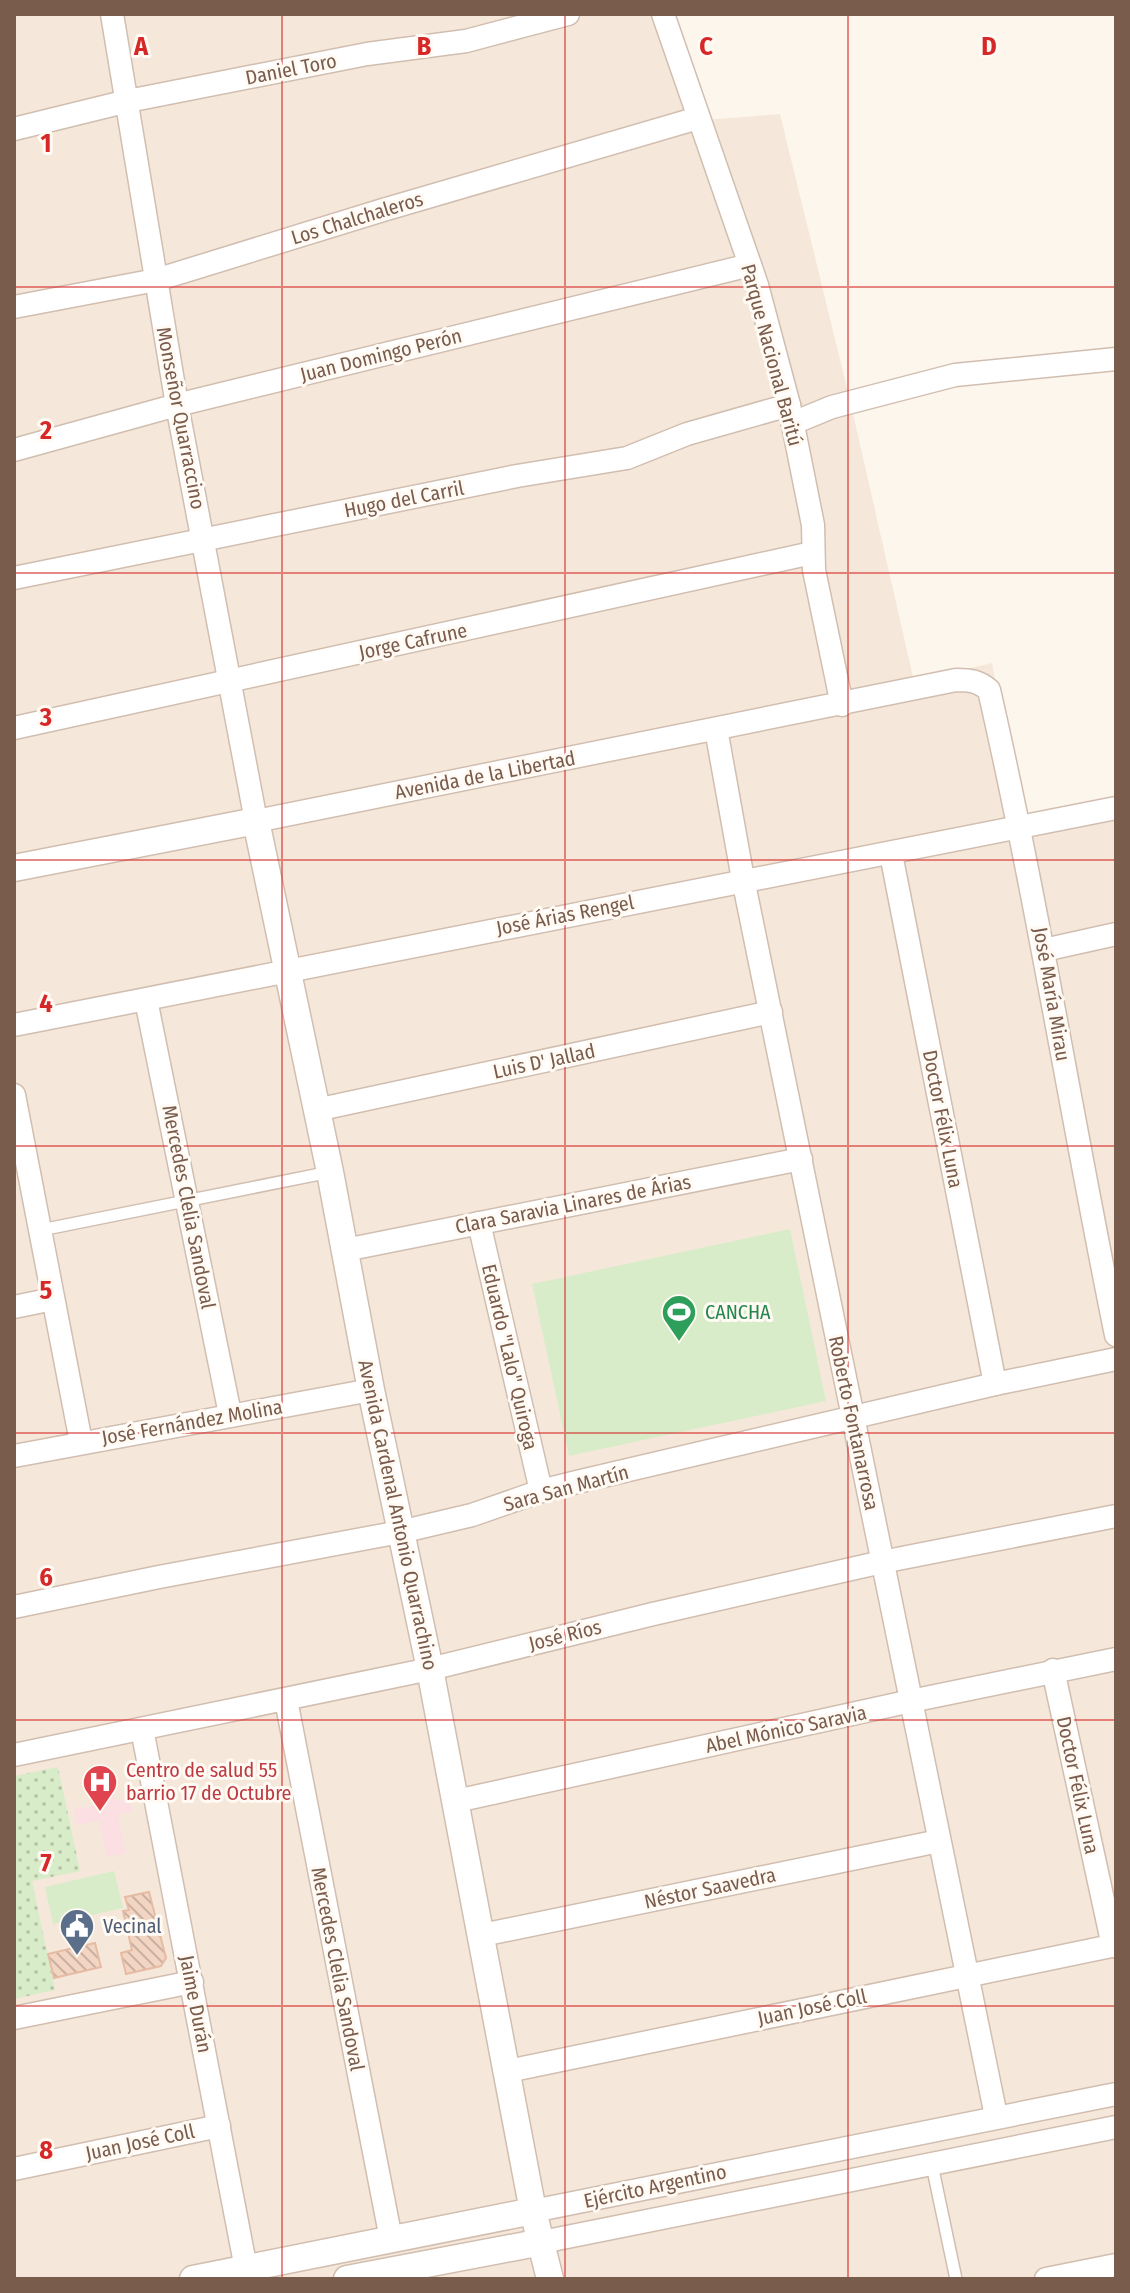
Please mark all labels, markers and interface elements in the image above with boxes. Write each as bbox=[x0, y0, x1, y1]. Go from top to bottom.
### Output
text: A bbox=[133, 31, 149, 62]
text: B bbox=[417, 31, 432, 62]
text: C bbox=[699, 31, 713, 62]
text: D bbox=[981, 31, 997, 62]
street label: Daniel Toro bbox=[243, 48, 339, 90]
text: 1 bbox=[41, 128, 52, 159]
street label: Los Chalchaleros bbox=[288, 187, 426, 249]
street label: Parque Nacional Baritú bbox=[736, 261, 808, 449]
street label: Juan Domingo Perón bbox=[298, 323, 464, 387]
street label: Monseñor Quarraccino bbox=[152, 325, 210, 511]
text: 2 bbox=[39, 415, 52, 446]
street label: Hugo del Carril bbox=[342, 476, 466, 522]
street label: Jorge Cafrune bbox=[357, 618, 469, 664]
text: 3 bbox=[39, 702, 52, 733]
street label: Avenida de la Libertad bbox=[393, 746, 577, 804]
street label: José Árias Rengel bbox=[494, 890, 636, 940]
street label: José María Mirau bbox=[1028, 925, 1076, 1063]
text: 4 bbox=[39, 988, 53, 1019]
street label: Luis D' Jallad bbox=[491, 1038, 597, 1084]
street label: Doctor Félix Luna bbox=[918, 1048, 968, 1190]
street label: Mercedes Clelia Sandoval bbox=[157, 1103, 221, 1311]
street label: Clara Saravia Linares de Árias bbox=[453, 1169, 693, 1239]
street label: Eduardo "Lalo" Quiroga bbox=[477, 1262, 543, 1452]
text: 5 bbox=[40, 1275, 53, 1306]
sports icon: CANCHA bbox=[660, 1293, 698, 1343]
place label: CANCHA bbox=[705, 1300, 771, 1324]
street label: Roberto Fontanarrosa bbox=[824, 1334, 884, 1512]
street label: Avenida Cardenal Antonio Quarrachino bbox=[353, 1358, 443, 1672]
street label: José Fernández Molina bbox=[100, 1394, 284, 1450]
street label: Sara San Martín bbox=[501, 1460, 631, 1516]
text: 6 bbox=[39, 1562, 53, 1593]
street label: José Ríos bbox=[526, 1614, 604, 1656]
street label: Abel Mónico Saravia bbox=[703, 1700, 869, 1758]
street label: Doctor Félix Luna bbox=[1052, 1714, 1104, 1856]
place label: Centro de salud 55 barrio 17 de Octubre bbox=[126, 1758, 291, 1805]
hospital icon: Centro de salud 55 barrio 17 de Octubre bbox=[81, 1763, 119, 1813]
text: 7 bbox=[40, 1848, 52, 1879]
street label: Néstor Saavedra bbox=[642, 1862, 778, 1914]
street label: Mercedes Clelia Sandoval bbox=[306, 1865, 370, 2073]
public building icon: Vecinal bbox=[58, 1907, 96, 1957]
place label: Vecinal bbox=[103, 1914, 162, 1938]
street label: Jaime Durán bbox=[175, 1953, 217, 2055]
street label: Juan José Coll bbox=[755, 1984, 869, 2030]
street label: Juan José Coll bbox=[83, 2119, 197, 2165]
text: 8 bbox=[39, 2135, 53, 2166]
street label: Ejército Argentino bbox=[582, 2159, 728, 2213]

